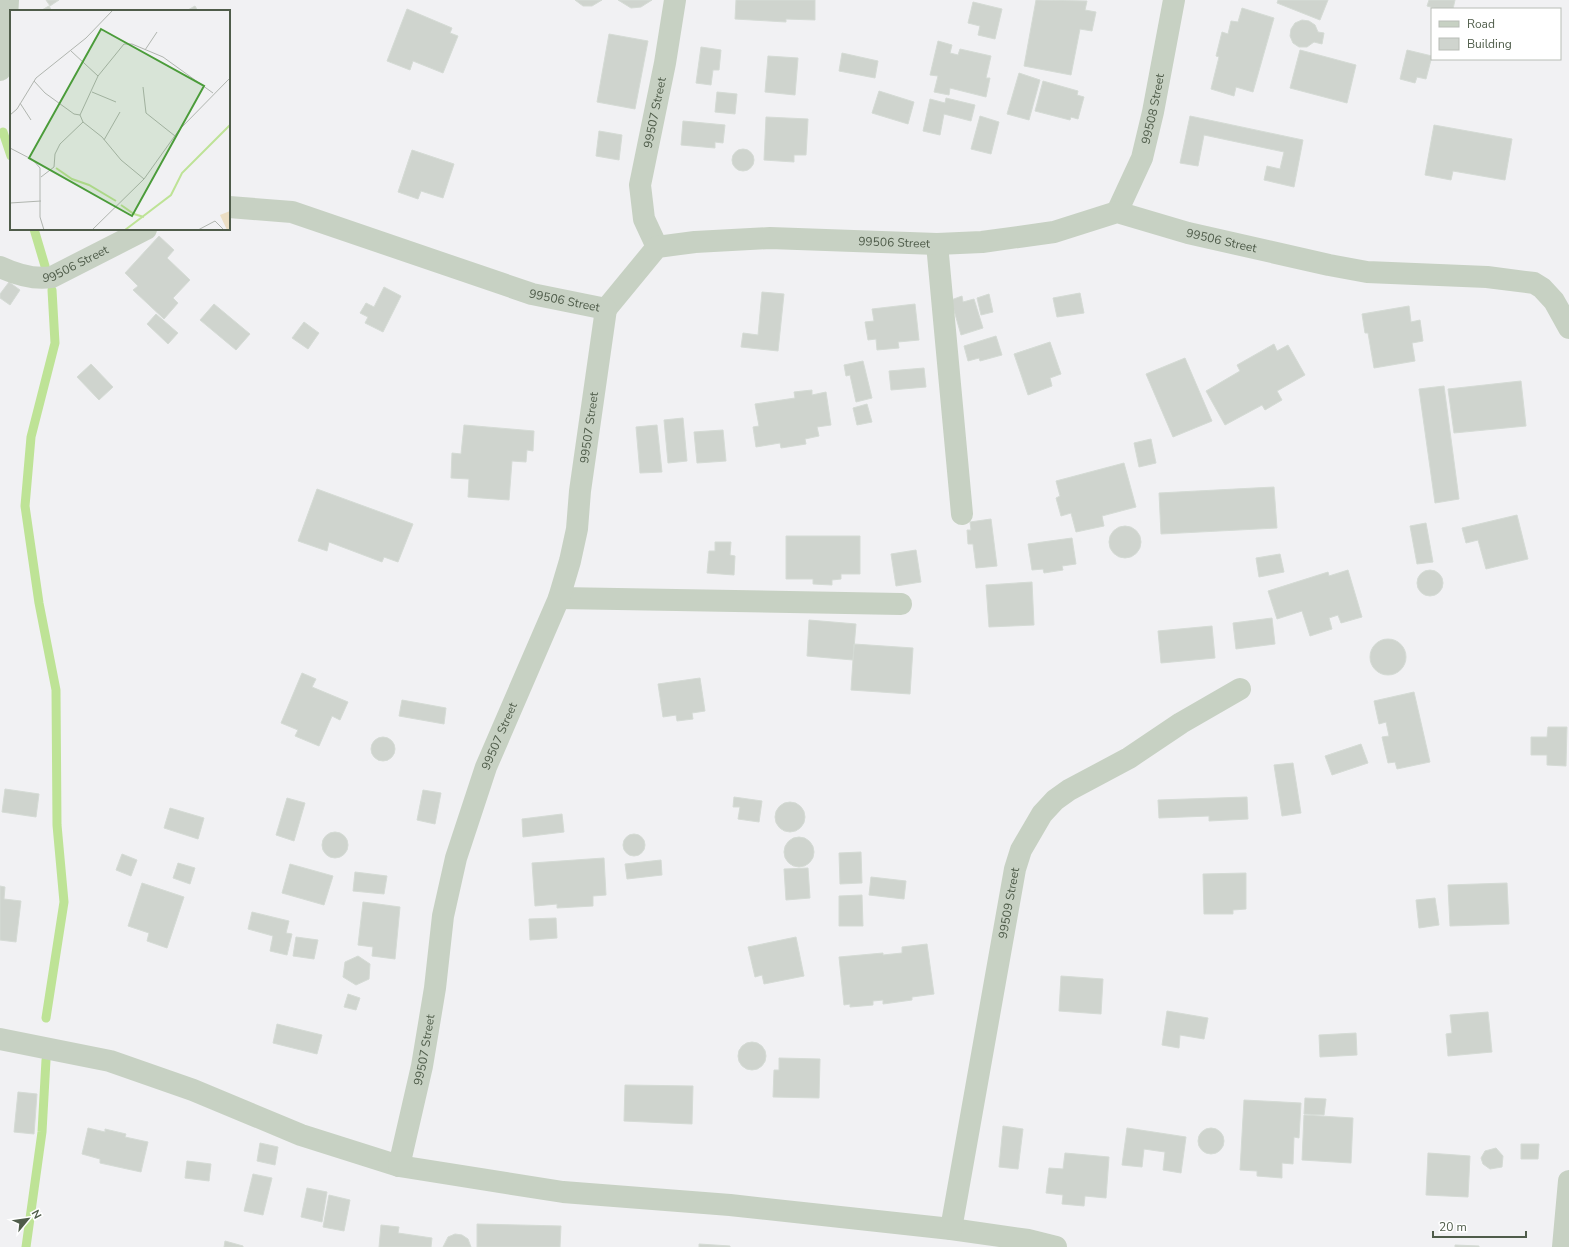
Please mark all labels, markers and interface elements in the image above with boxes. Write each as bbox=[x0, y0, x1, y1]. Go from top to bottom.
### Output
legend bbox=[1431, 8, 1561, 60]
inset map bbox=[10, 10, 230, 230]
text: Road bbox=[1467, 16, 1495, 32]
text: Building bbox=[1467, 36, 1512, 52]
street label: 99508 Street bbox=[1138, 71, 1168, 146]
street label: 99507 Street bbox=[640, 75, 670, 149]
street label: 99506 Street bbox=[1185, 225, 1259, 257]
street label: 99506 Street bbox=[858, 233, 931, 252]
street label: 99506 Street bbox=[42, 241, 112, 286]
street label: 99506 Street bbox=[528, 286, 602, 316]
street label: 99507 Street bbox=[576, 390, 602, 464]
street label: 99507 Street bbox=[478, 699, 521, 772]
street label: 99509 Street bbox=[995, 866, 1023, 940]
street label: 99507 Street bbox=[410, 1012, 439, 1087]
north arrow bbox=[8, 1199, 48, 1239]
text: N bbox=[28, 1207, 45, 1222]
scale bar bbox=[1433, 1213, 1526, 1239]
text: 20 m bbox=[1439, 1219, 1467, 1235]

